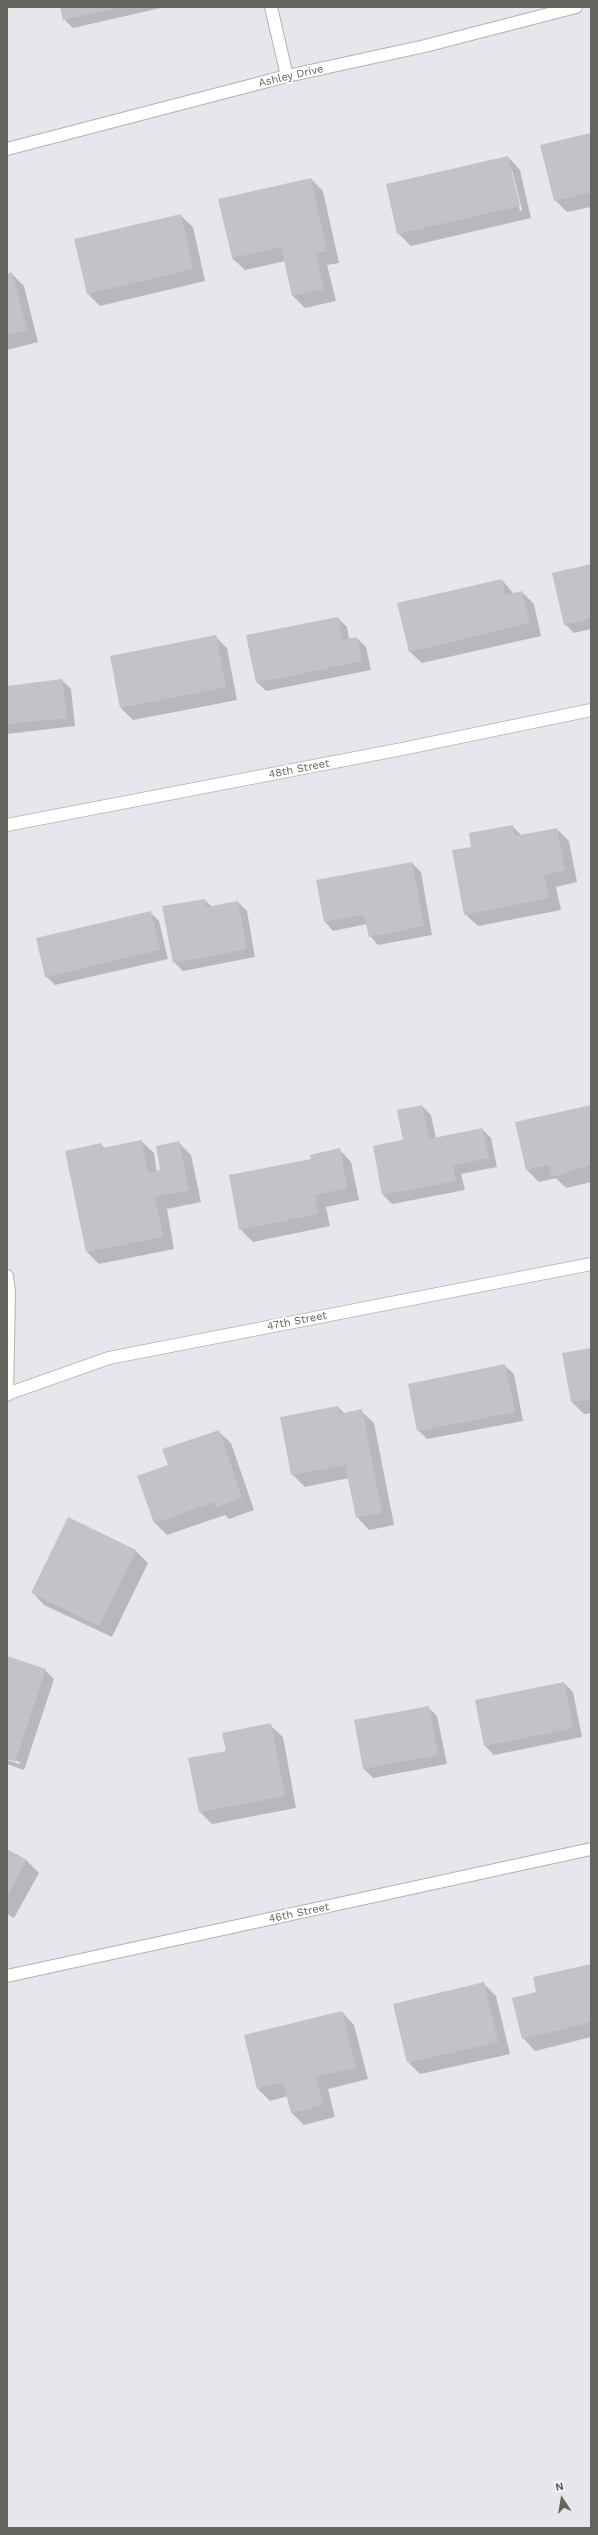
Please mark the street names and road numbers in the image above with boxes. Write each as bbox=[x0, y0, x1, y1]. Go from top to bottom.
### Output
street label: Ashley Drive bbox=[257, 62, 325, 90]
street label: 48th Street bbox=[267, 757, 331, 781]
street label: 47th Street bbox=[266, 1309, 328, 1333]
street label: 46th Street bbox=[267, 1900, 331, 1926]

